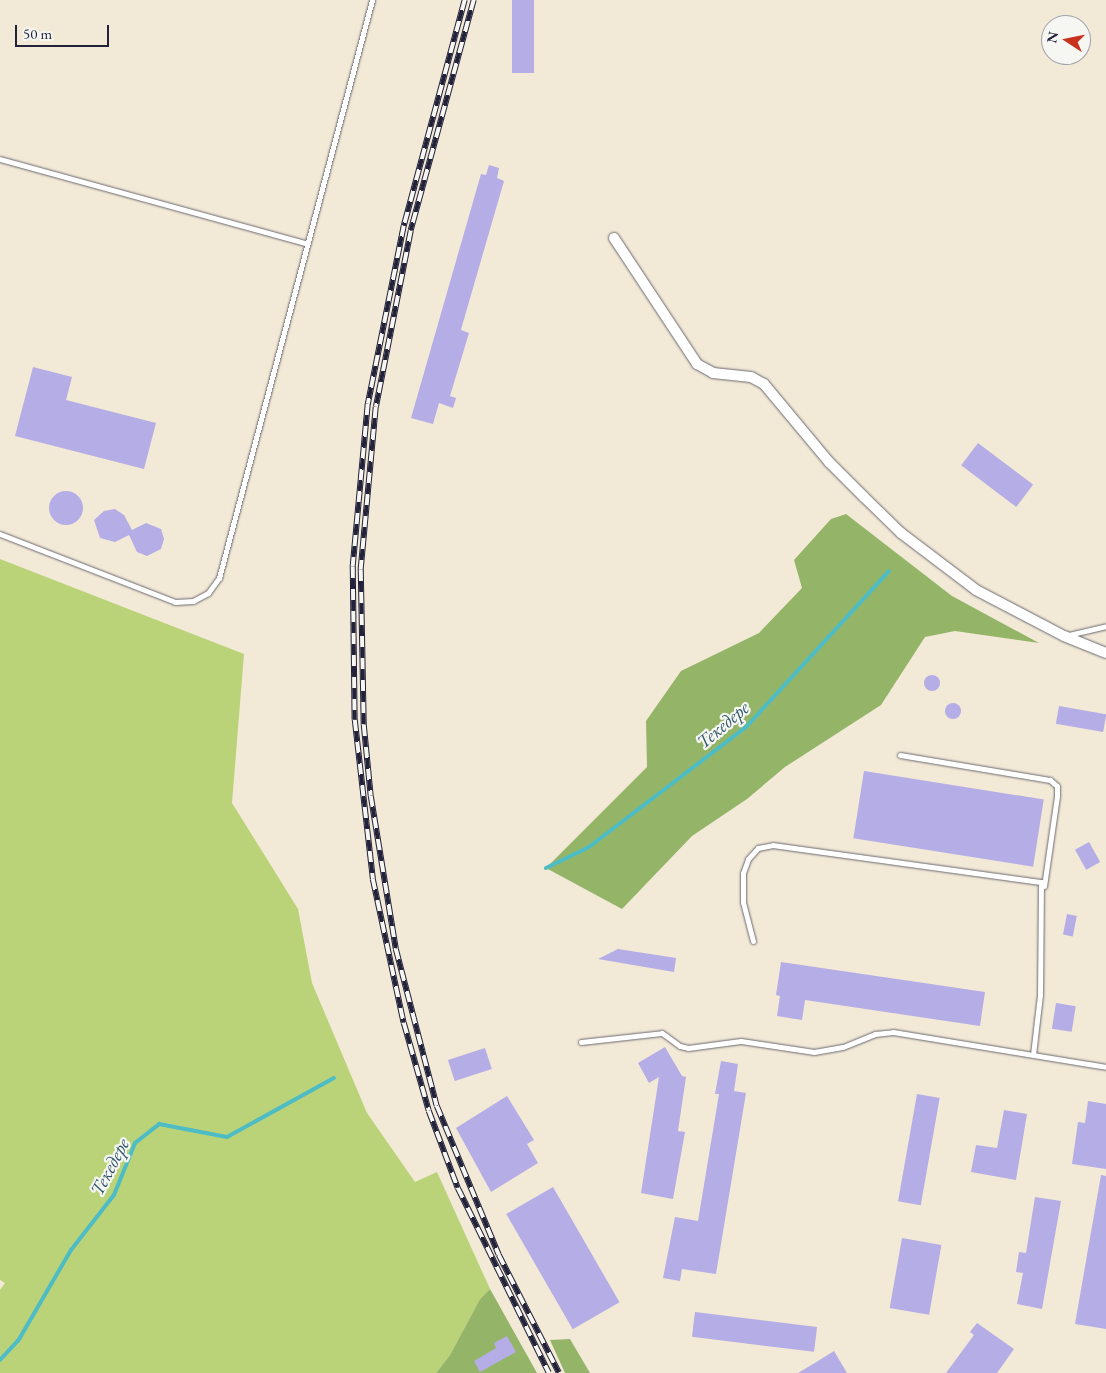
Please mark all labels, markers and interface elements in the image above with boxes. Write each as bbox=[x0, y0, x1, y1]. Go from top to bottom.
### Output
scale bar bbox=[18, 15, 111, 47]
north arrow bbox=[1041, 15, 1091, 65]
text: 50 m bbox=[23, 24, 52, 43]
text: N bbox=[1042, 30, 1062, 45]
water label: Текедере bbox=[692, 697, 754, 753]
water label: Текедере bbox=[86, 1135, 134, 1199]

